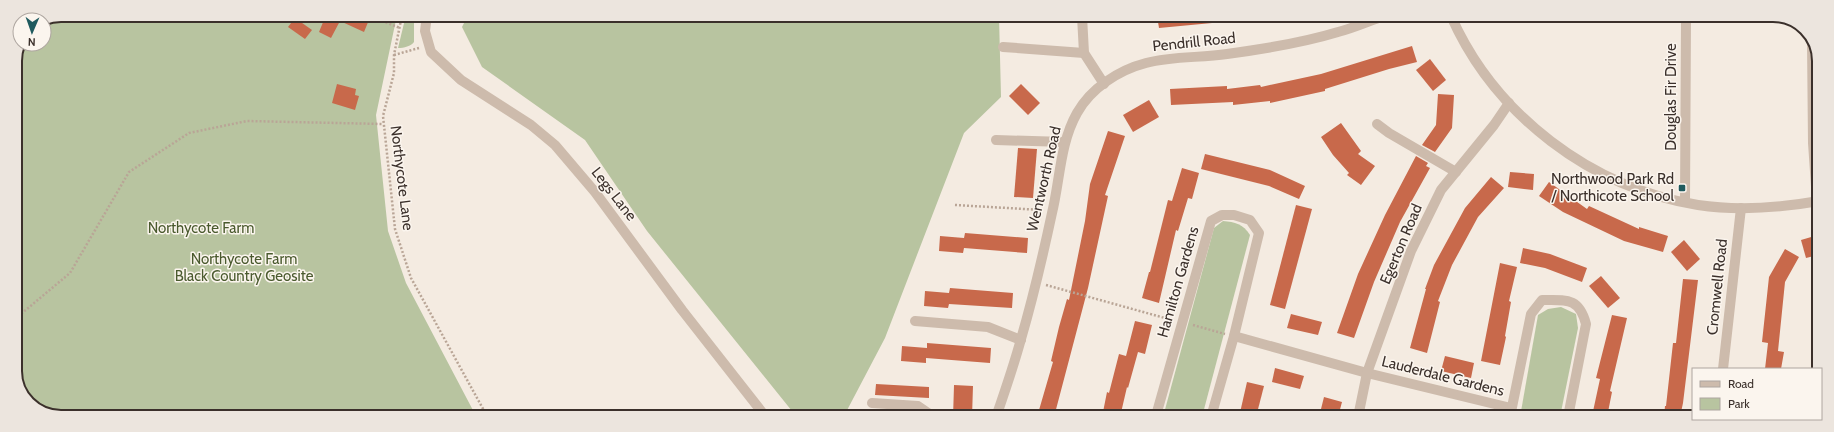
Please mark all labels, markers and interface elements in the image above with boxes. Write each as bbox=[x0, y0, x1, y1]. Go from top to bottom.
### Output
north arrow bbox=[12, 12, 52, 52]
street label: Pendrill Road bbox=[1151, 29, 1237, 55]
text: N bbox=[28, 35, 36, 49]
street label: Douglas Fir Drive bbox=[1662, 43, 1680, 151]
street label: Northycote Lane bbox=[387, 125, 417, 232]
street label: Wentworth Road bbox=[1023, 125, 1065, 233]
street label: Legs Lane bbox=[588, 164, 641, 225]
place label: Northwood Park Rd / Northicote School bbox=[1550, 170, 1674, 205]
marker: Northwood Park Rd / Northicote School bbox=[1677, 183, 1687, 193]
street label: Egerton Road bbox=[1376, 201, 1426, 287]
park label: Northycote Farm bbox=[148, 219, 254, 237]
street label: Hamilton Gardens bbox=[1154, 224, 1202, 340]
street label: Cromwell Road bbox=[1703, 238, 1731, 336]
park label: Northycote Farm Black Country Geosite bbox=[175, 250, 314, 285]
street label: Lauderdale Gardens bbox=[1380, 352, 1506, 400]
legend bbox=[1692, 368, 1822, 420]
text: Road bbox=[1728, 376, 1754, 391]
text: Park bbox=[1728, 396, 1750, 411]

